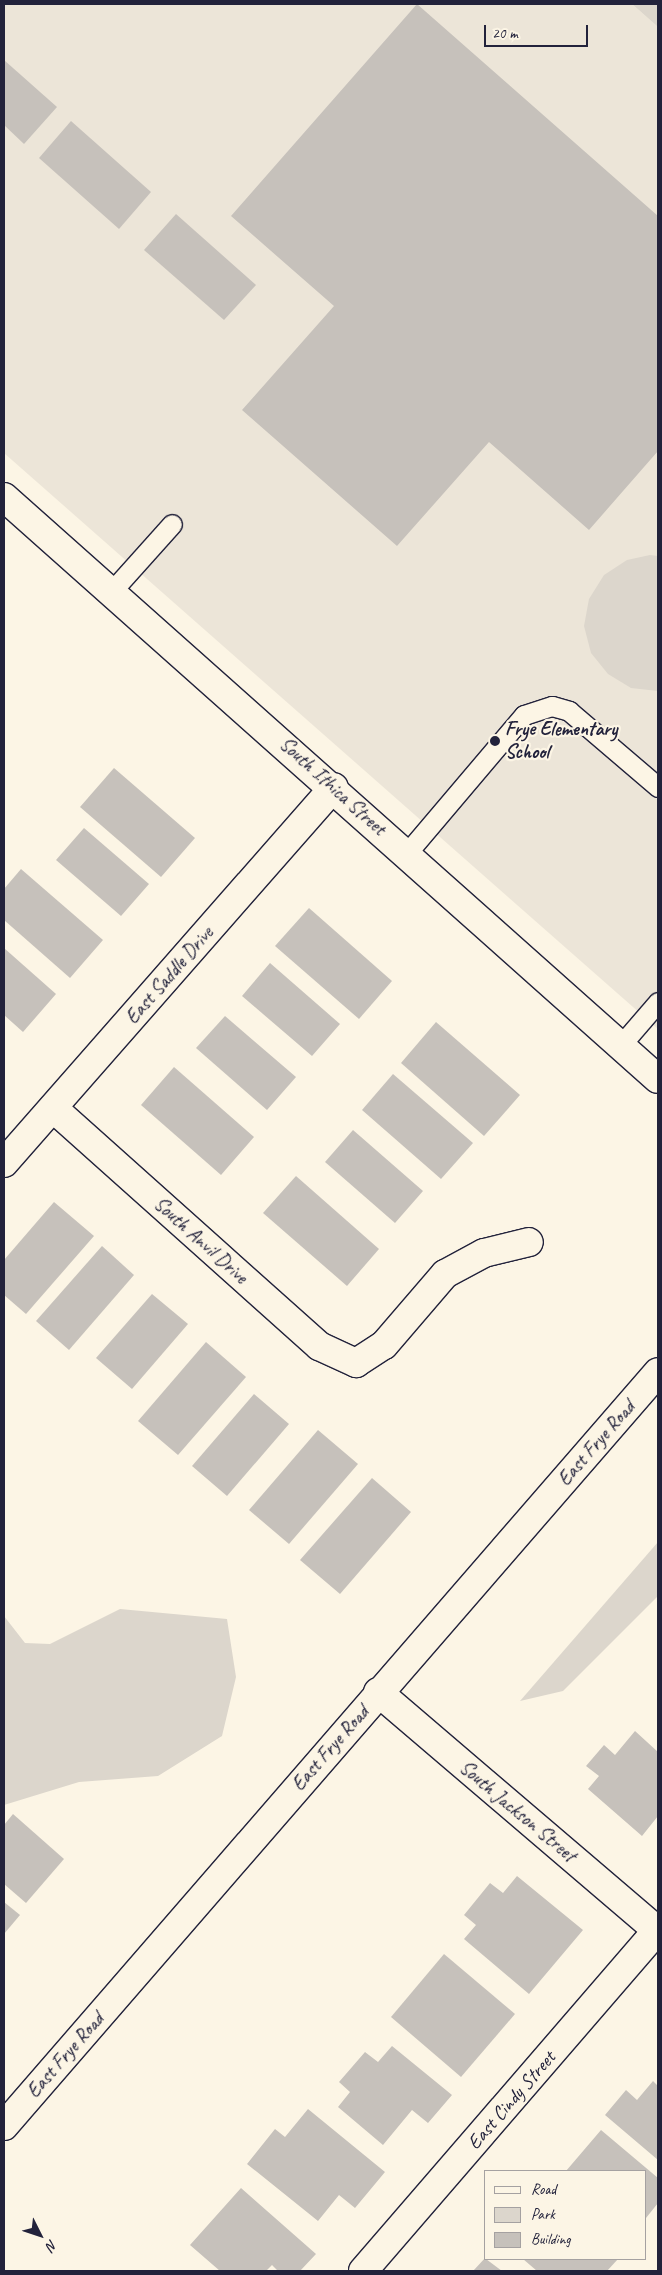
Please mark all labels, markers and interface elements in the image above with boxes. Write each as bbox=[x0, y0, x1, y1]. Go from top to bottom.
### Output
scale bar bbox=[487, 15, 591, 47]
text: 20 m bbox=[492, 24, 518, 43]
place label: Frye Elementary School bbox=[505, 717, 618, 764]
street label: South Ithica Street bbox=[274, 732, 392, 840]
marker: Frye Elementary School bbox=[489, 735, 501, 747]
street label: East Saddle Drive bbox=[120, 921, 218, 1029]
street label: South Anvil Drive bbox=[149, 1192, 253, 1288]
street label: East Frye Road bbox=[552, 1395, 640, 1491]
street label: East Frye Road bbox=[286, 1700, 374, 1796]
street label: South Jackson Street bbox=[455, 1755, 581, 1867]
street label: East Frye Road bbox=[21, 2007, 109, 2103]
street label: East Cindy Street bbox=[462, 2046, 560, 2154]
legend bbox=[484, 2170, 647, 2260]
text: Road bbox=[531, 2180, 556, 2199]
text: Park bbox=[531, 2205, 555, 2224]
north arrow bbox=[15, 2210, 65, 2260]
text: Building bbox=[531, 2230, 570, 2249]
text: N bbox=[42, 2236, 61, 2254]

